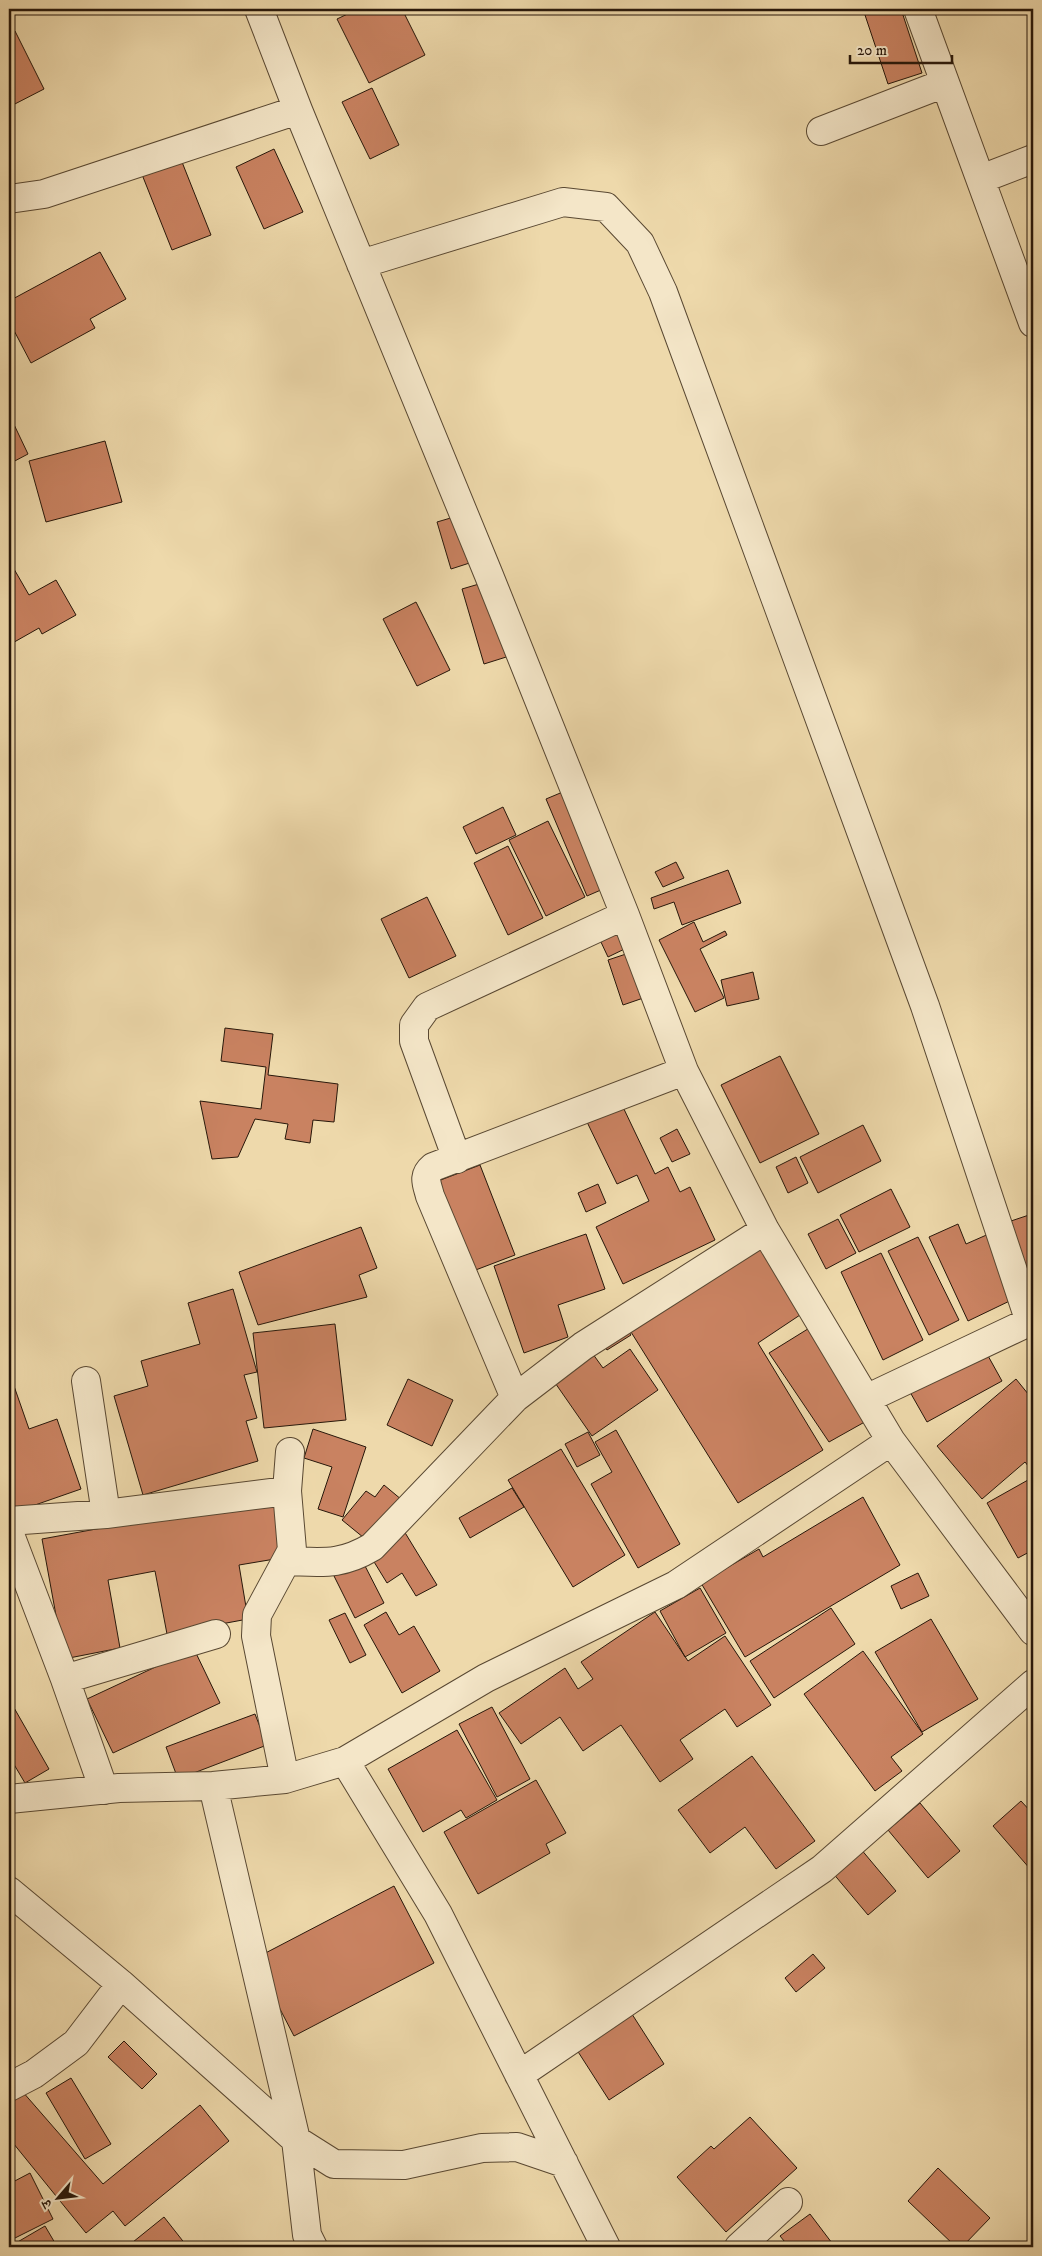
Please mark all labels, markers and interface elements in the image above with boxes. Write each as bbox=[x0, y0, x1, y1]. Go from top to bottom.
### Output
scale bar bbox=[850, 32, 952, 64]
text: 20 m bbox=[857, 41, 887, 60]
north arrow bbox=[32, 2174, 82, 2224]
text: उ bbox=[37, 2195, 57, 2212]

